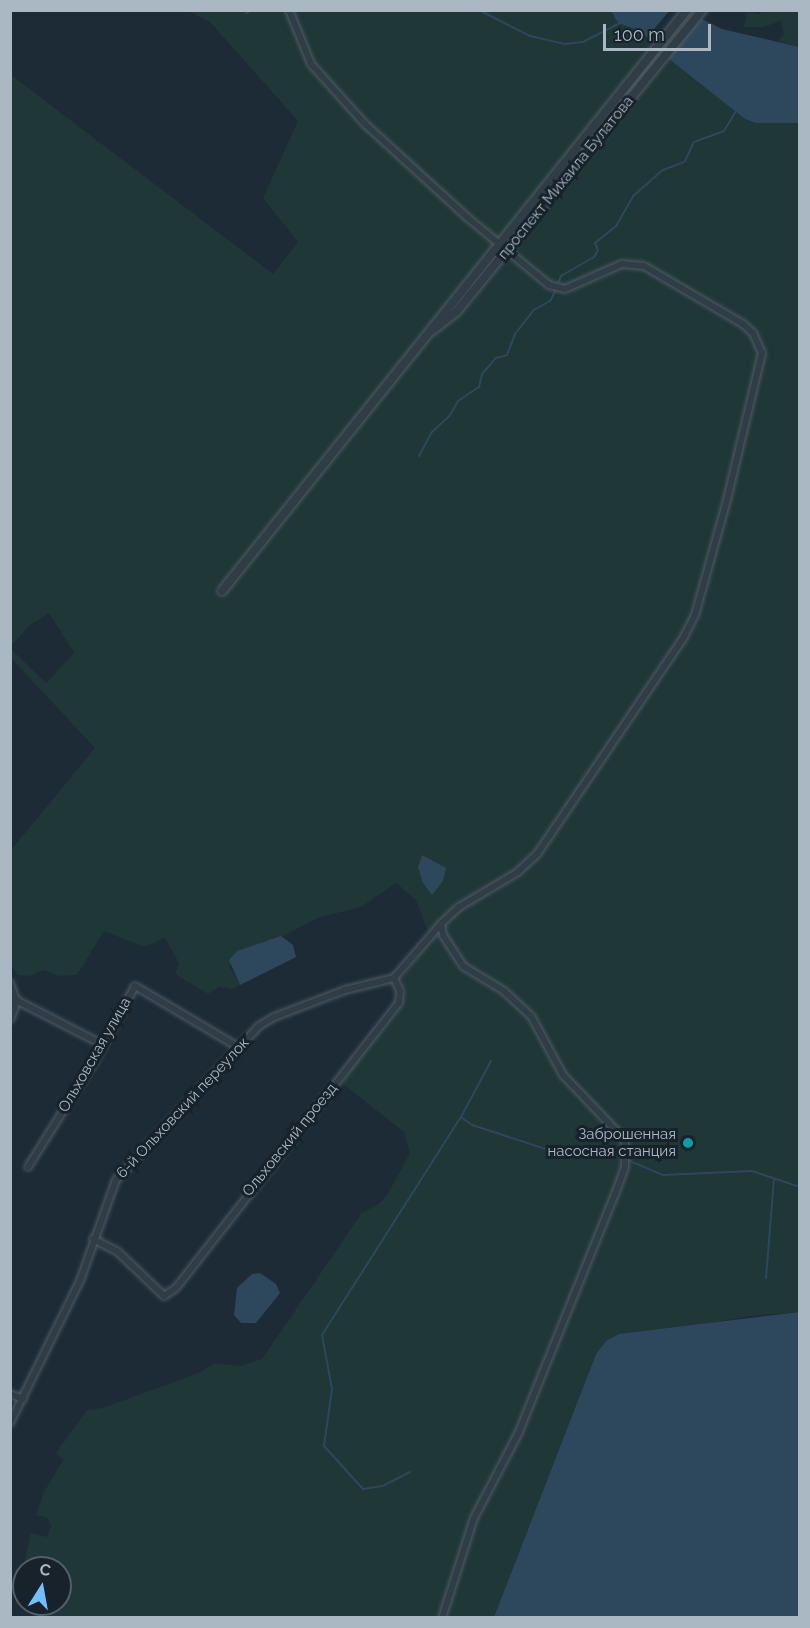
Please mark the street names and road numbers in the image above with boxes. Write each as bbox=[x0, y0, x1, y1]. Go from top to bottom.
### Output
street label: проспект Михаила Булатова bbox=[495, 93, 637, 263]
street label: Ольховская улица bbox=[55, 994, 135, 1116]
street label: 6-й Ольховский переулок bbox=[113, 1034, 253, 1182]
street label: Ольховский проезд bbox=[239, 1080, 341, 1200]

